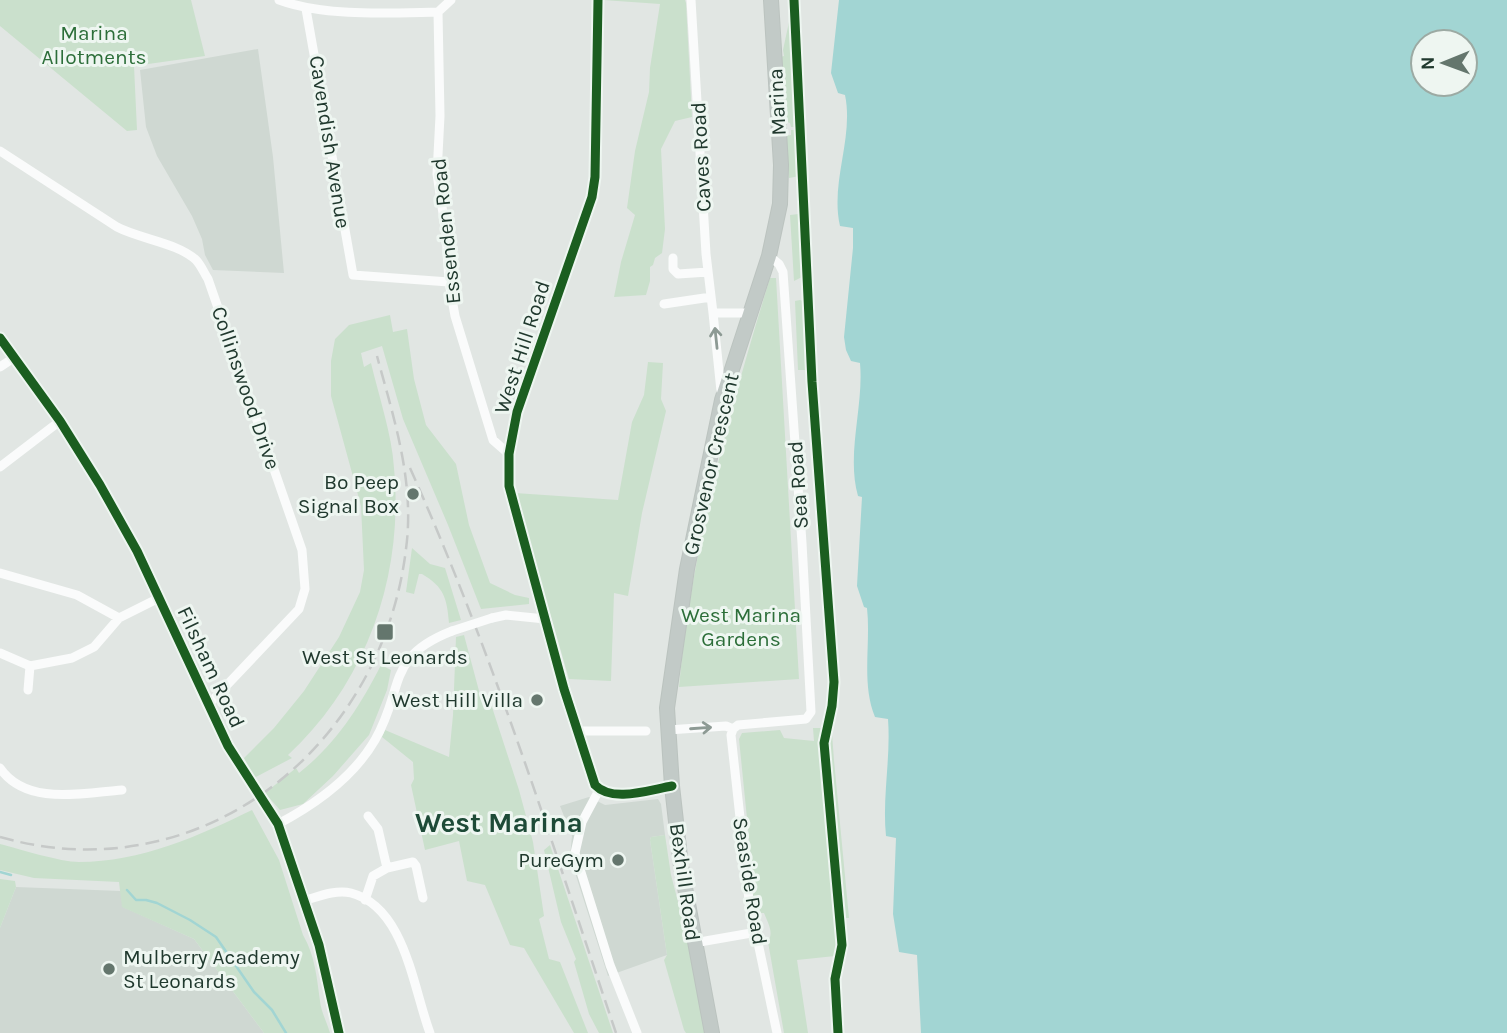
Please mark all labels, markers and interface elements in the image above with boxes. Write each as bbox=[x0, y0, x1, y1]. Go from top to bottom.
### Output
park label: Marina Allotments bbox=[41, 21, 147, 69]
north arrow bbox=[1409, 28, 1479, 98]
street label: Cavendish Avenue bbox=[304, 54, 356, 230]
text: N bbox=[1417, 56, 1439, 70]
street label: Marina bbox=[763, 68, 791, 136]
street label: Caves Road bbox=[686, 101, 716, 213]
street label: Essenden Road bbox=[426, 157, 466, 305]
street label: West Hill Road bbox=[489, 278, 555, 416]
street label: Collinswood Drive bbox=[207, 303, 285, 473]
one-way arrow bbox=[709, 327, 722, 350]
street label: Grosvenor Crescent bbox=[678, 371, 744, 557]
street label: Sea Road bbox=[783, 440, 813, 530]
place label: Bo Peep Signal Box bbox=[298, 470, 399, 518]
marker: Bo Peep Signal Box bbox=[405, 486, 421, 502]
street label: Filsham Road bbox=[172, 602, 250, 732]
park label: West Marina Gardens bbox=[681, 603, 801, 651]
marker: West St Leonards bbox=[375, 622, 395, 642]
place label: West St Leonards bbox=[302, 645, 468, 669]
place label: West Hill Villa bbox=[392, 688, 523, 712]
marker: West Hill Villa bbox=[529, 692, 545, 708]
one-way arrow bbox=[689, 721, 712, 734]
district label: West Marina bbox=[415, 806, 583, 839]
street label: Seaside Road bbox=[728, 815, 772, 947]
street label: Bexhill Road bbox=[665, 822, 705, 942]
place label: PureGym bbox=[518, 848, 604, 872]
marker: PureGym bbox=[610, 852, 626, 868]
place label: Mulberry Academy St Leonards bbox=[123, 945, 300, 993]
marker: Mulberry Academy St Leonards bbox=[101, 961, 117, 977]

